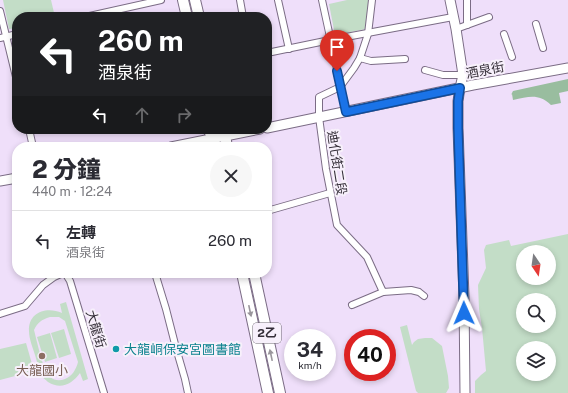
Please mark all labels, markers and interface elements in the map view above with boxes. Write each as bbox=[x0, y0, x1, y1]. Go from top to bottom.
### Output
text: 260 m bbox=[98, 24, 184, 57]
icon: left bbox=[32, 28, 84, 80]
pin bbox=[320, 30, 354, 71]
icon: arrive bbox=[326, 36, 348, 58]
street label: 酒泉街 bbox=[464, 59, 506, 81]
text: 酒泉街 bbox=[98, 62, 152, 83]
icon: left bbox=[89, 104, 111, 126]
icon: ahead bbox=[131, 104, 153, 126]
icon: right bbox=[173, 104, 195, 126]
street label: 迪化街二段 bbox=[325, 130, 349, 196]
text: 2 分鐘 bbox=[32, 155, 101, 183]
button: close bbox=[210, 155, 252, 197]
text: 440 m · 12:24 bbox=[32, 184, 112, 199]
text: 左轉 bbox=[66, 224, 96, 241]
icon: left bbox=[32, 230, 54, 252]
text: 260 m bbox=[208, 232, 252, 249]
text: 酒泉街 bbox=[66, 245, 105, 260]
north arrow bbox=[516, 245, 556, 285]
map controls bbox=[516, 245, 556, 381]
position arrow bbox=[443, 292, 485, 334]
button: search bbox=[516, 293, 556, 333]
one-way arrow bbox=[248, 305, 254, 317]
street label: 大龍街 bbox=[83, 308, 109, 350]
road number: 2乙 bbox=[253, 323, 281, 343]
speed limit sign: 40 bbox=[344, 329, 396, 381]
text: 34 bbox=[297, 338, 323, 362]
button: layers bbox=[516, 341, 556, 381]
place label: 大龍峒保安宮圖書館 bbox=[124, 342, 241, 357]
marker: 大龍峒保安宮圖書館 bbox=[111, 344, 121, 354]
one-way arrow bbox=[268, 349, 274, 361]
marker: 大龍國小 bbox=[37, 351, 47, 361]
text: km/h bbox=[298, 359, 322, 371]
place label: 大龍國小 bbox=[16, 363, 68, 378]

